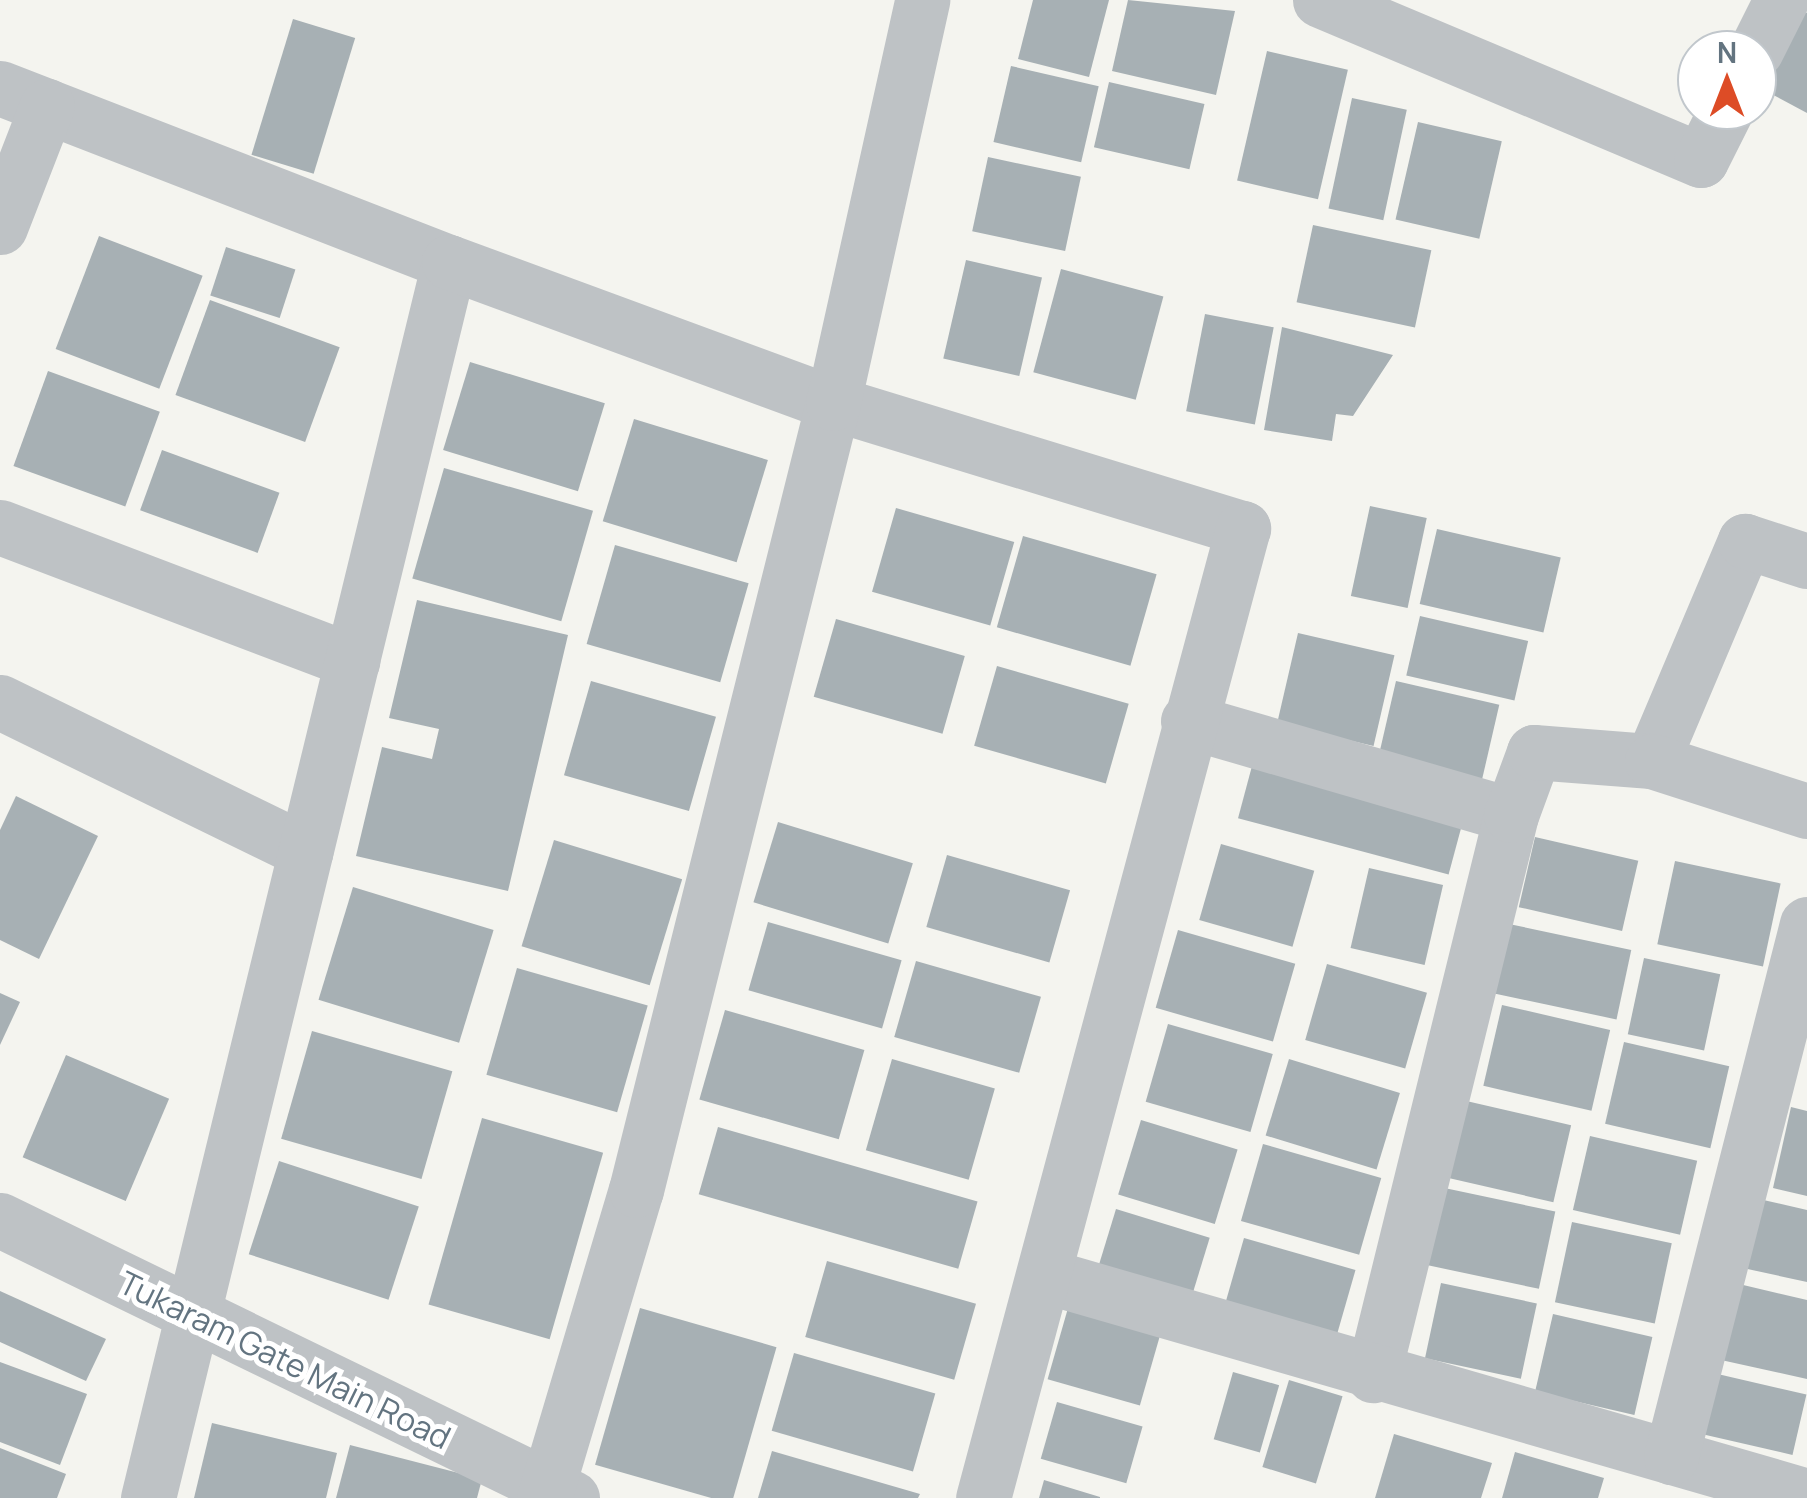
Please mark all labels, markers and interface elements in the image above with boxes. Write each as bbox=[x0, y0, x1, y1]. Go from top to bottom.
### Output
north arrow bbox=[1677, 30, 1777, 130]
text: N bbox=[1717, 33, 1737, 71]
street label: Tukaram Gate Main Road bbox=[113, 1263, 457, 1457]

